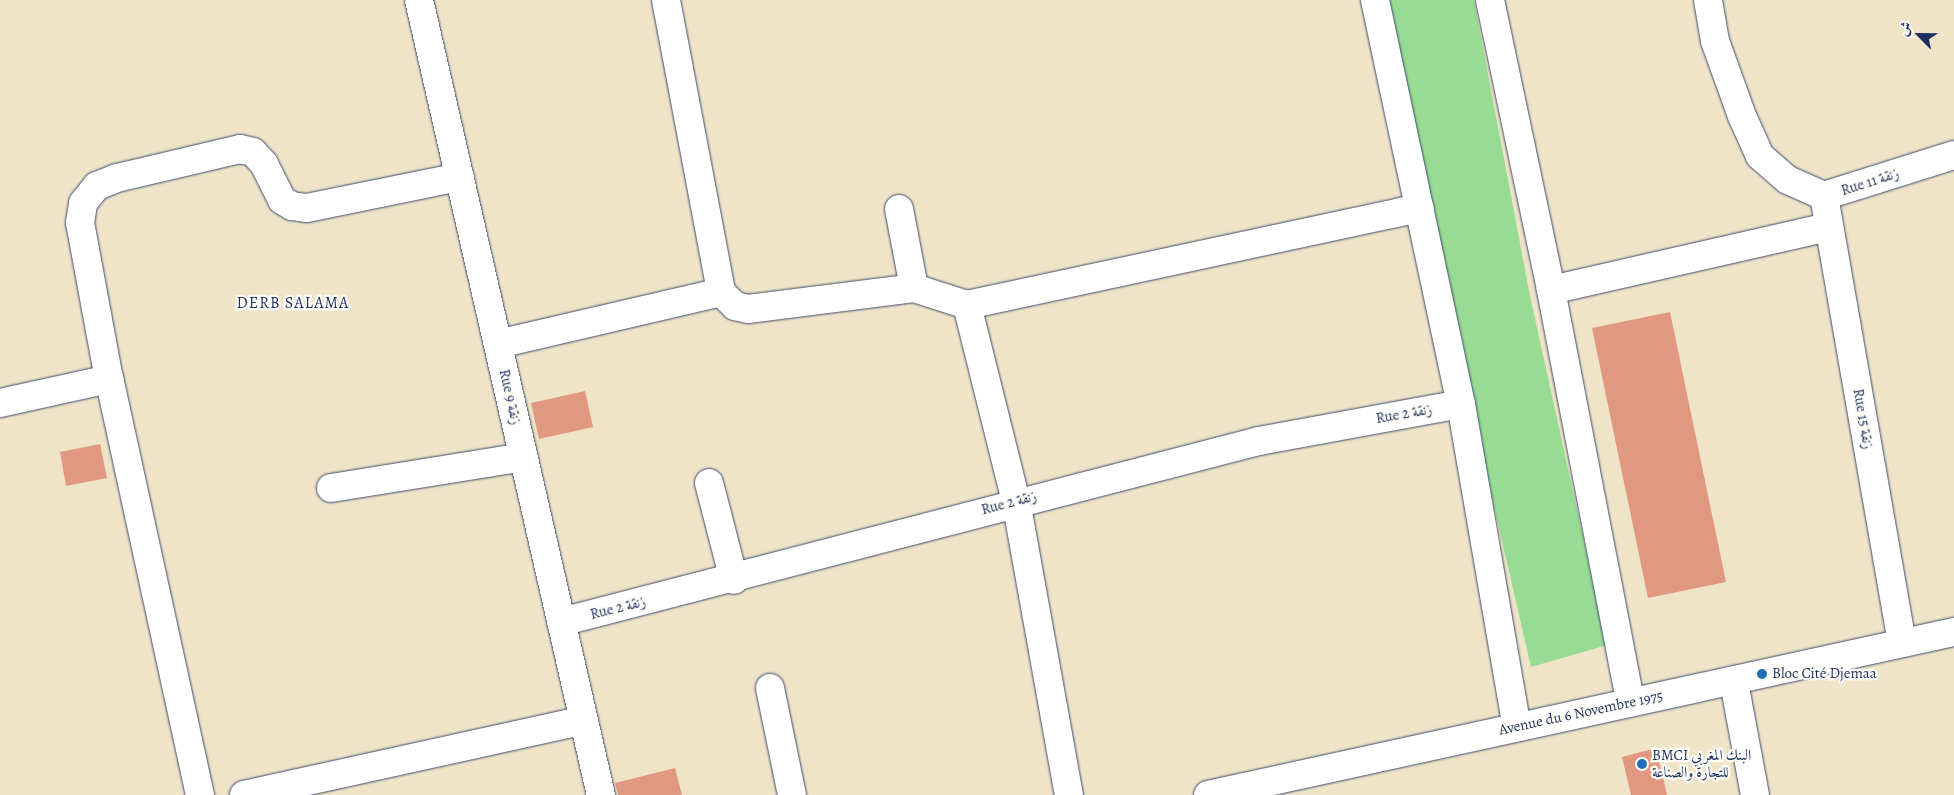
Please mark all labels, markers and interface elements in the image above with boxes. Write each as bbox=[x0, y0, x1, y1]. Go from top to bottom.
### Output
north arrow bbox=[1894, 10, 1944, 60]
text: ش bbox=[1893, 19, 1916, 39]
street label: Rue 11 زنقة bbox=[1839, 164, 1901, 200]
district label: DERB SALAMA bbox=[235, 293, 351, 313]
street label: Rue 9 زنقة bbox=[495, 367, 525, 427]
street label: Rue 15 زنقة bbox=[1849, 387, 1877, 451]
street label: Rue 2 زنقة bbox=[1374, 400, 1434, 428]
street label: Rue 2 زنقة bbox=[979, 487, 1039, 519]
street label: Rue 2 زنقة bbox=[588, 592, 648, 624]
place label: Bloc Cité Djemaa bbox=[1772, 665, 1877, 683]
marker: Bloc Cité Djemaa bbox=[1756, 668, 1768, 680]
street label: Avenue du 6 Novembre 1975 bbox=[1497, 687, 1665, 739]
place label: BMCI البنك المغربي للتجارة والصناعة bbox=[1652, 746, 1751, 781]
marker: BMCI البنك المغربي للتجارة والصناعة bbox=[1636, 758, 1648, 770]

